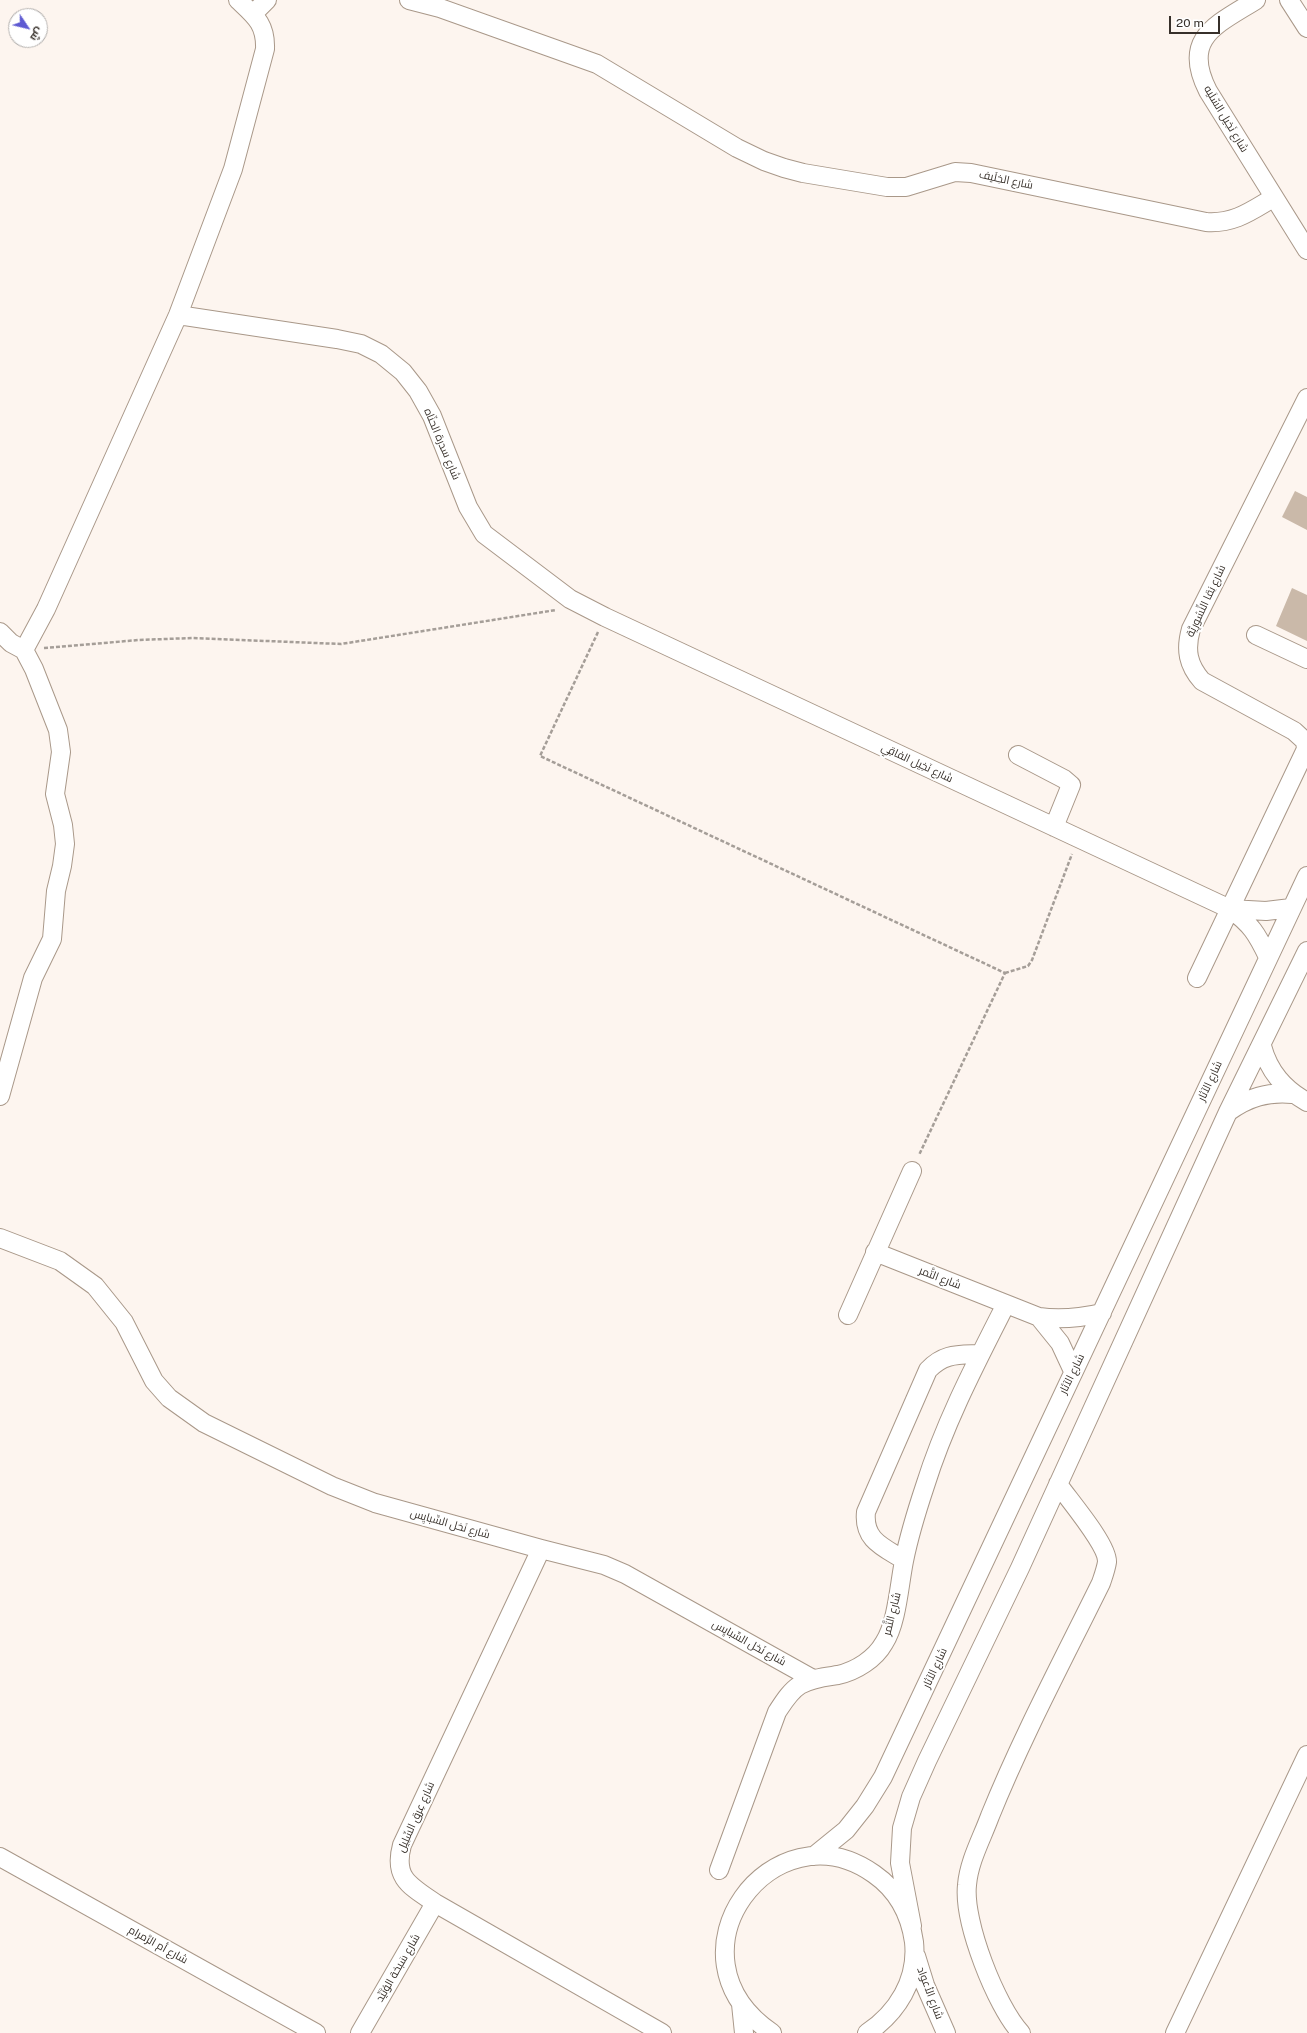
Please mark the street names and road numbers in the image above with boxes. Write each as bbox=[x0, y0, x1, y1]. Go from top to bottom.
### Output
street label: شارع نَخِيل السّلَيه bbox=[1201, 83, 1251, 155]
street label: شارع الخِلَيف bbox=[978, 168, 1034, 192]
street label: شارع سدرة الحنّاه bbox=[421, 406, 463, 482]
street label: شارع نِقا النِّسُورِيَّة bbox=[1184, 563, 1228, 639]
street label: شارع نَخِيل الفاقِي bbox=[879, 741, 955, 785]
street label: شارع الآثار bbox=[1195, 1059, 1225, 1103]
street label: شارع التَّمر bbox=[917, 1264, 963, 1292]
street label: شارع الآثار bbox=[1057, 1352, 1087, 1396]
street label: شارع نَخل السِّبايِس bbox=[409, 1506, 491, 1542]
street label: شارع التَّمر bbox=[880, 1591, 904, 1637]
street label: شارع نَخل السِّبايِس bbox=[710, 1617, 788, 1669]
street label: شارع الآثار bbox=[920, 1646, 950, 1690]
street label: شارع عِرق السِّلِيل bbox=[395, 1780, 437, 1854]
street label: شارع أم الرَّمرام bbox=[126, 1923, 190, 1967]
street label: شارع سَبخة الوُتَيِّد bbox=[373, 1932, 423, 2004]
street label: شارع الأعواد bbox=[914, 1965, 946, 2021]

